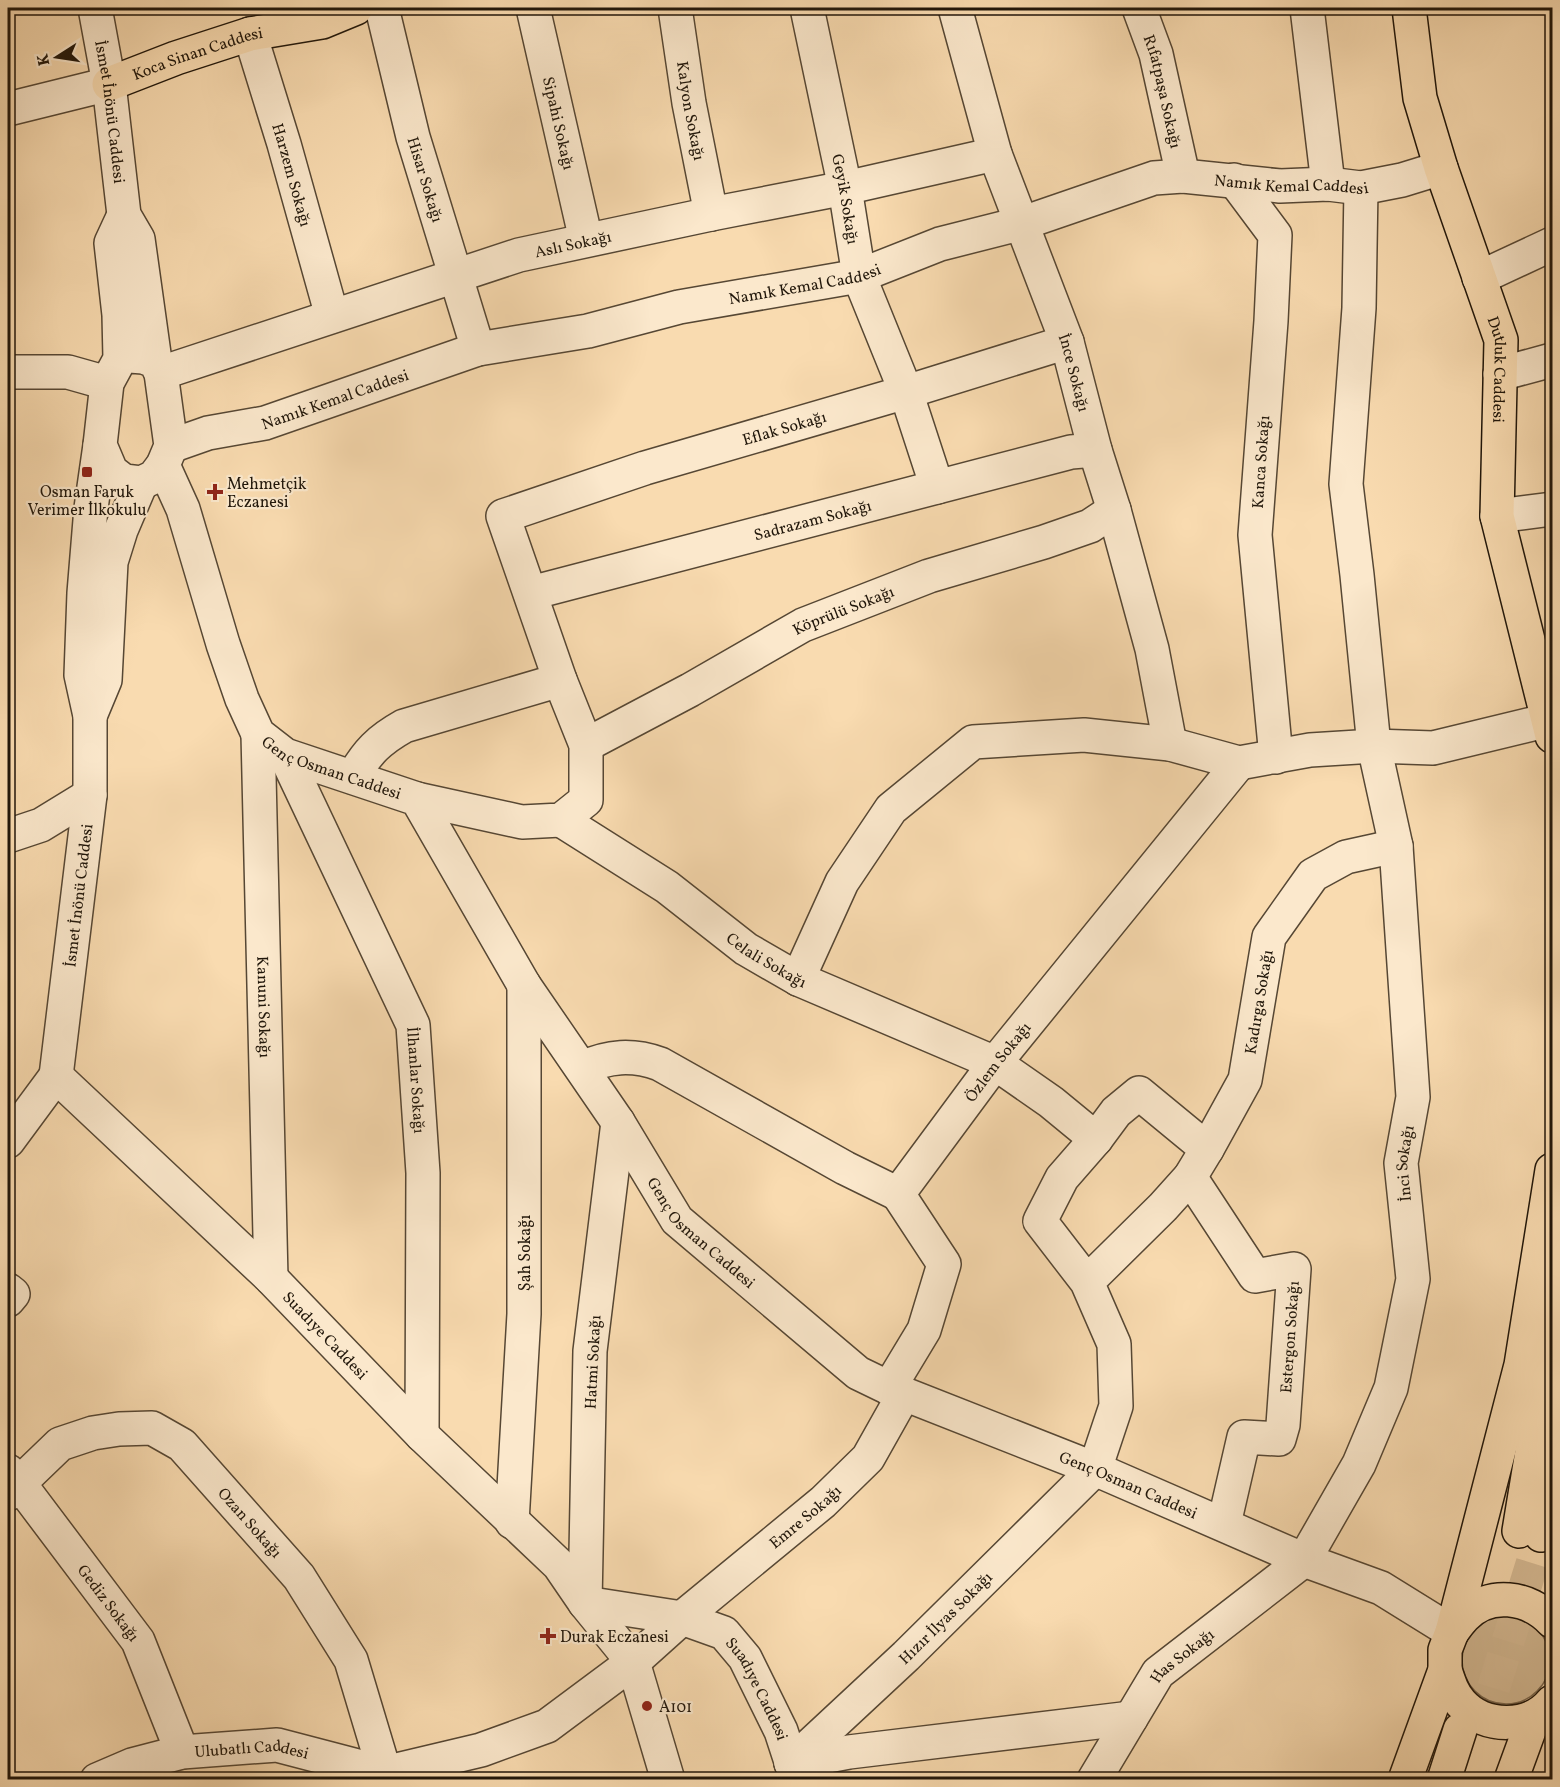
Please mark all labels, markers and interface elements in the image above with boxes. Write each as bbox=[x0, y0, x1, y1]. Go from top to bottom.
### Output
street label: Koca Sinan Caddesi bbox=[130, 23, 265, 87]
north arrow bbox=[27, 27, 87, 87]
street label: Rıfatpaşa Sokağı bbox=[1137, 32, 1186, 151]
street label: İsmet İnönü Caddesi bbox=[88, 39, 129, 185]
text: K bbox=[32, 51, 56, 68]
street label: Kalyon Sokağı bbox=[670, 60, 709, 163]
street label: Sipahi Sokağı bbox=[536, 75, 579, 173]
street label: Harzem Sokağı bbox=[265, 121, 316, 230]
street label: Hisar Sokağı bbox=[401, 134, 448, 226]
street label: Geyik Sokağı bbox=[825, 152, 863, 246]
street label: Namık Kemal Caddesi bbox=[1213, 170, 1371, 201]
street label: Aslı Sokağı bbox=[533, 227, 614, 264]
street label: Namık Kemal Caddesi bbox=[727, 259, 885, 311]
street label: Dutluk Caddesi bbox=[1481, 314, 1510, 423]
street label: İnce Sokağı bbox=[1052, 331, 1094, 415]
street label: Namık Kemal Caddesi bbox=[259, 365, 412, 436]
street label: Eflak Sokağı bbox=[740, 407, 829, 452]
street label: Kanca Sokağı bbox=[1248, 415, 1276, 510]
marker: Osman Faruk Verimer İlkokulu bbox=[80, 465, 94, 479]
place label: Mehmetçik Eczanesi bbox=[227, 474, 307, 514]
place label: Osman Faruk Verimer İlkokulu bbox=[27, 482, 147, 522]
marker: Mehmetçik Eczanesi bbox=[208, 485, 222, 499]
street label: Sadrazam Sokağı bbox=[752, 495, 874, 547]
street label: Köprülü Sokağı bbox=[789, 581, 898, 642]
street label: Genç Osman Caddesi bbox=[256, 732, 404, 806]
street label: İsmet İnönü Caddesi bbox=[60, 822, 99, 969]
street label: Celali Sokağı bbox=[721, 928, 809, 994]
street label: Kadırga Sokağı bbox=[1240, 948, 1280, 1056]
street label: Kanuni Sokağı bbox=[250, 956, 275, 1058]
street label: Özlem Sokağı bbox=[961, 1018, 1037, 1107]
street label: İlhanlar Sokağı bbox=[400, 1026, 429, 1135]
street label: İnci Sokağı bbox=[1392, 1123, 1421, 1203]
street label: Genç Osman Caddesi bbox=[641, 1174, 759, 1295]
street label: Şah Sokağı bbox=[515, 1215, 537, 1291]
street label: Estergon Sokağı bbox=[1276, 1280, 1306, 1394]
street label: Suadıye Caddesi bbox=[277, 1287, 372, 1385]
street label: Hatmi Sokağı bbox=[581, 1314, 607, 1410]
street label: Genç Osman Caddesi bbox=[1056, 1447, 1201, 1525]
street label: Emre Sokağı bbox=[765, 1481, 847, 1555]
street label: Ozan Sokağı bbox=[212, 1484, 286, 1564]
street label: Gediz Sokağı bbox=[71, 1561, 144, 1647]
street label: Hızır İlyas Sokağı bbox=[895, 1567, 998, 1670]
street label: Has Sokağı bbox=[1146, 1624, 1220, 1688]
place label: Durak Eczanesi bbox=[560, 1627, 669, 1649]
marker: Durak Eczanesi bbox=[541, 1629, 555, 1643]
street label: Suadıye Caddesi bbox=[719, 1633, 792, 1744]
place label: A101 bbox=[659, 1697, 692, 1719]
marker: A101 bbox=[640, 1699, 654, 1713]
street label: Ulubatlı Caddesi bbox=[194, 1736, 311, 1766]

